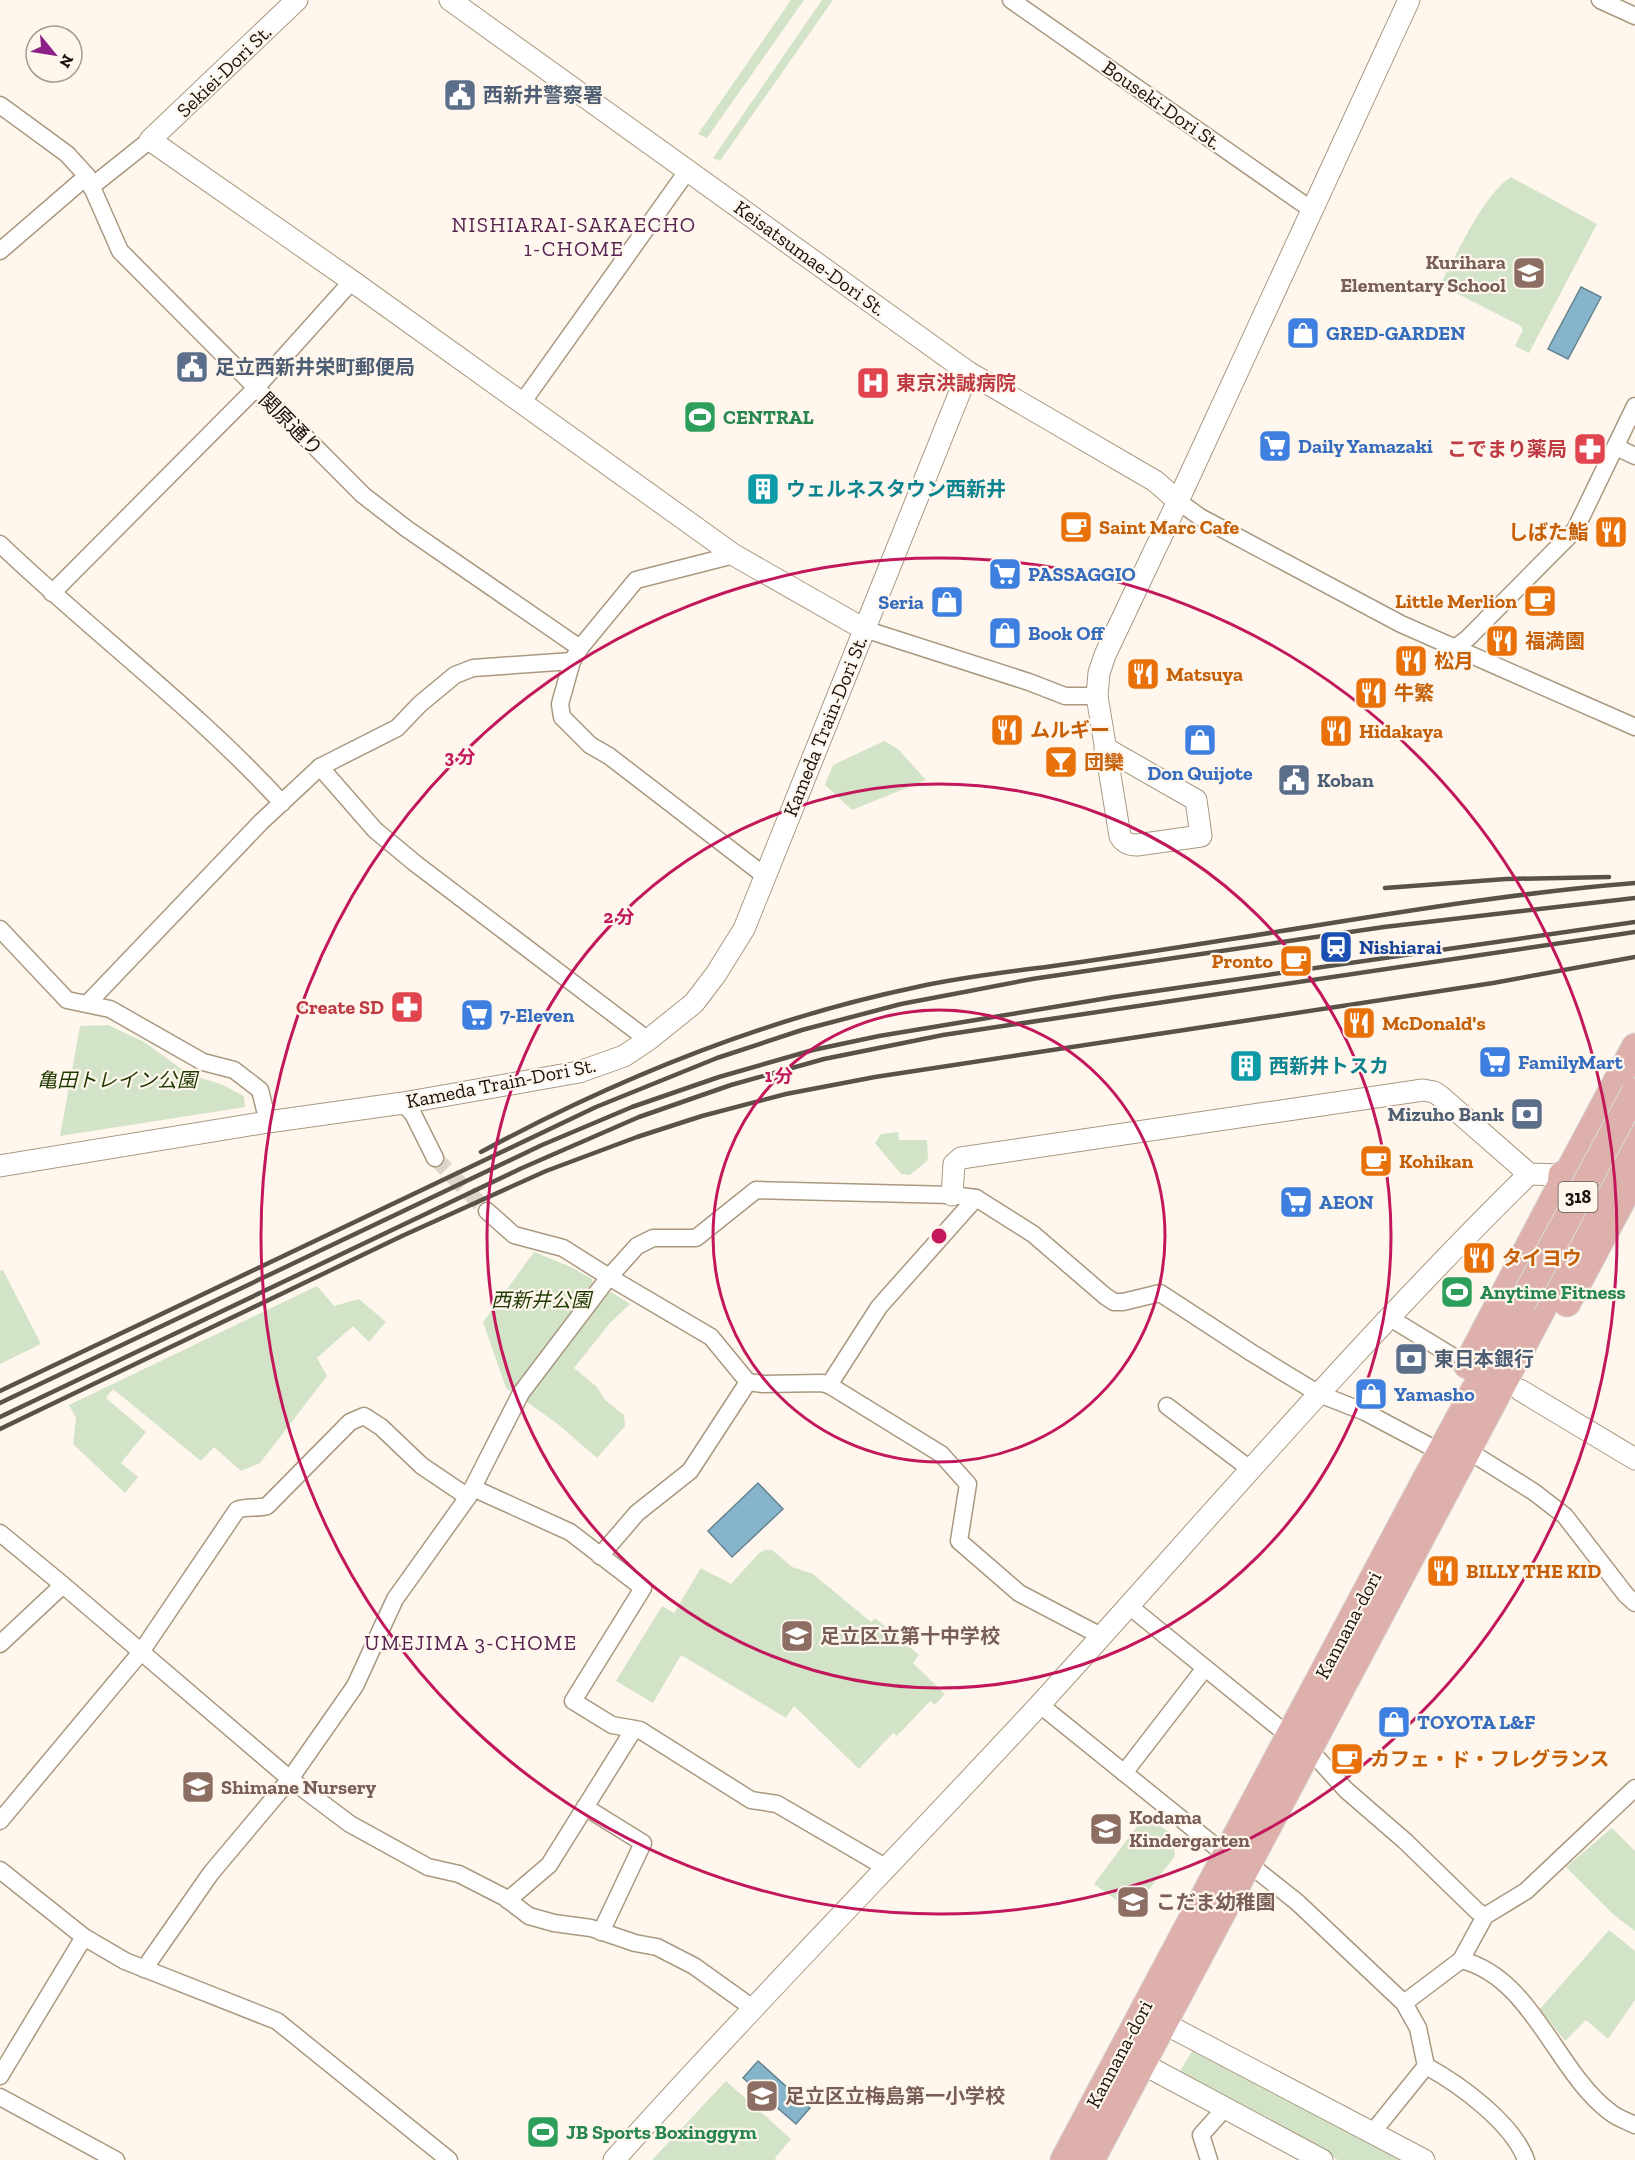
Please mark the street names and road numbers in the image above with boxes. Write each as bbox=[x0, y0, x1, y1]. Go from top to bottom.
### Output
street label: Sekiei-Dori St. bbox=[172, 20, 276, 122]
street label: Bouseki-Dori St. bbox=[1098, 55, 1226, 155]
street label: Keisatsumae-Dori St. bbox=[730, 195, 890, 321]
street label: 関原通り bbox=[254, 387, 328, 461]
street label: Kameda Train-Dori St. bbox=[778, 632, 872, 820]
street label: Kameda Train-Dori St. bbox=[404, 1053, 598, 1113]
road number: 318 bbox=[1558, 1182, 1598, 1212]
street label: Kannana-dori bbox=[1310, 1567, 1387, 1683]
street label: Kannana-dori bbox=[1081, 1996, 1158, 2112]

